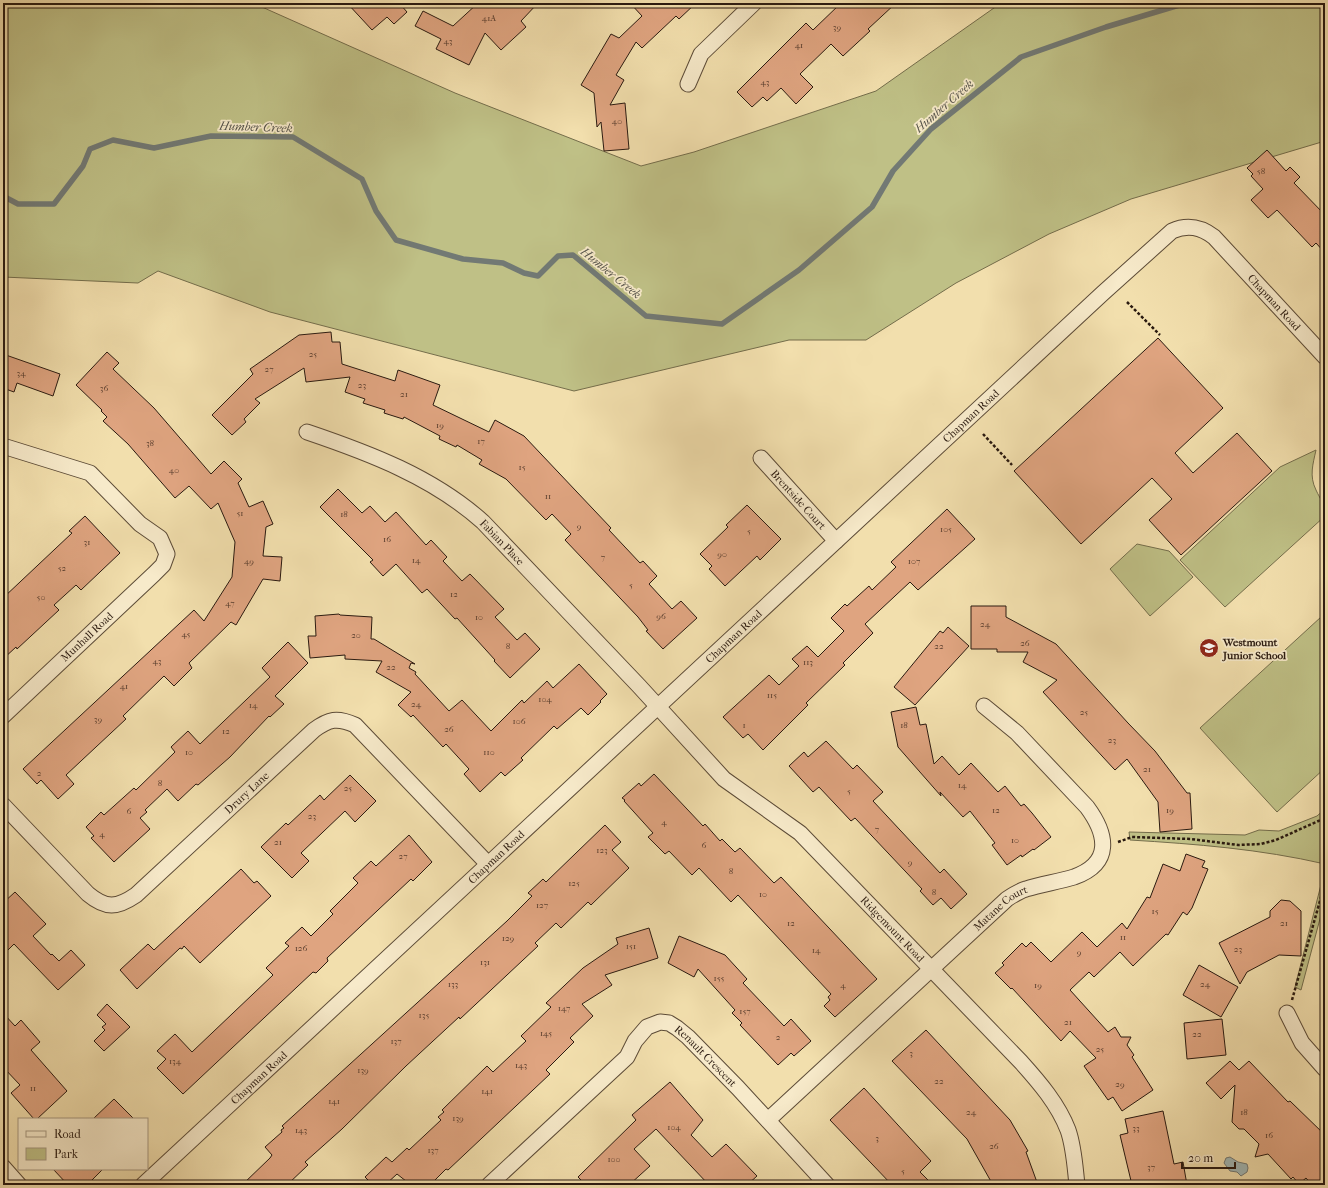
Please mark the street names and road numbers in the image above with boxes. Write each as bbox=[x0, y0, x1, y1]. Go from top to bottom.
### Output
street label: Chapman Road bbox=[1245, 271, 1304, 334]
street label: Chapman Road bbox=[940, 386, 1002, 445]
street label: Brentside Court bbox=[768, 467, 829, 532]
street label: Fabian Place bbox=[477, 516, 528, 568]
street label: Chapman Road bbox=[703, 606, 765, 666]
street label: Munhall Road bbox=[58, 609, 117, 665]
street label: Drury Lane bbox=[222, 768, 272, 816]
street label: Chapman Road bbox=[465, 827, 528, 886]
street label: Matane Court bbox=[971, 882, 1029, 933]
street label: Ridgemount Road bbox=[858, 893, 928, 965]
street label: Renault Crescent bbox=[672, 1022, 740, 1089]
street label: Chapman Road bbox=[228, 1047, 290, 1107]

